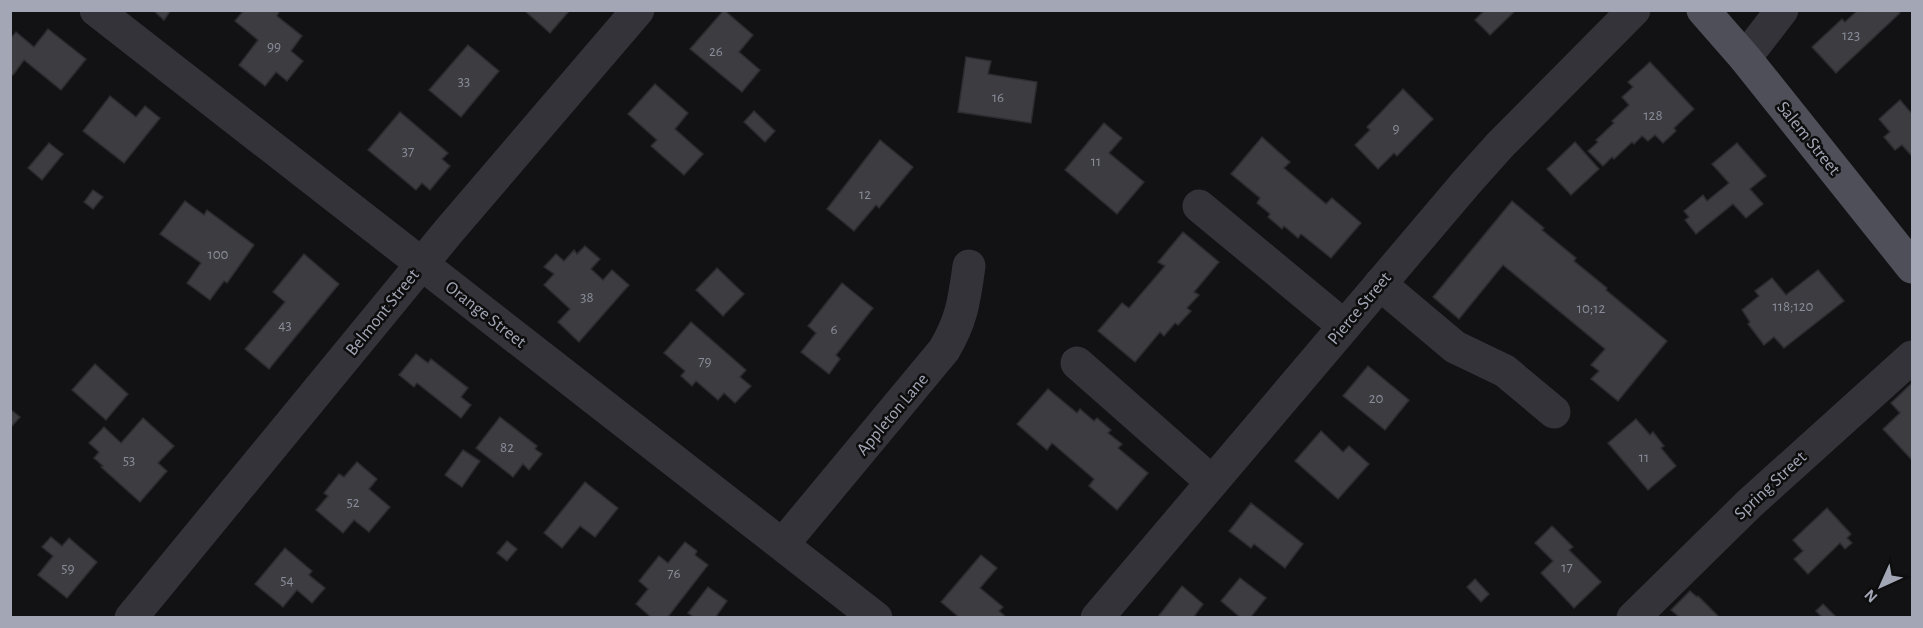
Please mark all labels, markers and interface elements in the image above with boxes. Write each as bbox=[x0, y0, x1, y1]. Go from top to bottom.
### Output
house number: 123 bbox=[1842, 28, 1860, 43]
house number: 99 bbox=[267, 39, 281, 54]
house number: 26 bbox=[709, 44, 723, 59]
house number: 33 bbox=[458, 74, 470, 89]
house number: 16 bbox=[992, 90, 1004, 105]
street label: Salem Street bbox=[1773, 98, 1843, 179]
house number: 128 bbox=[1643, 108, 1663, 123]
house number: 9 bbox=[1392, 121, 1400, 136]
house number: 37 bbox=[402, 144, 414, 159]
house number: 11 bbox=[1091, 154, 1101, 169]
house number: 12 bbox=[859, 187, 871, 202]
house number: 100 bbox=[207, 247, 229, 262]
street label: Belmont Street bbox=[343, 266, 423, 359]
street label: Pierce Street bbox=[1324, 269, 1395, 348]
street label: Orange Street bbox=[442, 278, 529, 352]
house number: 38 bbox=[580, 290, 594, 305]
house number: 118;120 bbox=[1773, 299, 1813, 314]
house number: 10;12 bbox=[1577, 301, 1605, 316]
house number: 43 bbox=[278, 318, 292, 333]
house number: 6 bbox=[830, 322, 838, 337]
house number: 79 bbox=[698, 354, 712, 369]
street label: Appleton Lane bbox=[853, 370, 932, 459]
house number: 20 bbox=[1369, 391, 1383, 406]
house number: 82 bbox=[500, 440, 514, 455]
street label: Spring Street bbox=[1731, 448, 1810, 523]
house number: 11 bbox=[1639, 450, 1649, 465]
house number: 53 bbox=[123, 453, 135, 468]
house number: 52 bbox=[346, 495, 360, 510]
north arrow bbox=[1851, 556, 1911, 616]
house number: 17 bbox=[1561, 560, 1573, 575]
house number: 59 bbox=[61, 561, 75, 576]
house number: 76 bbox=[667, 566, 681, 581]
house number: 54 bbox=[280, 573, 294, 588]
text: N bbox=[1862, 586, 1881, 605]

